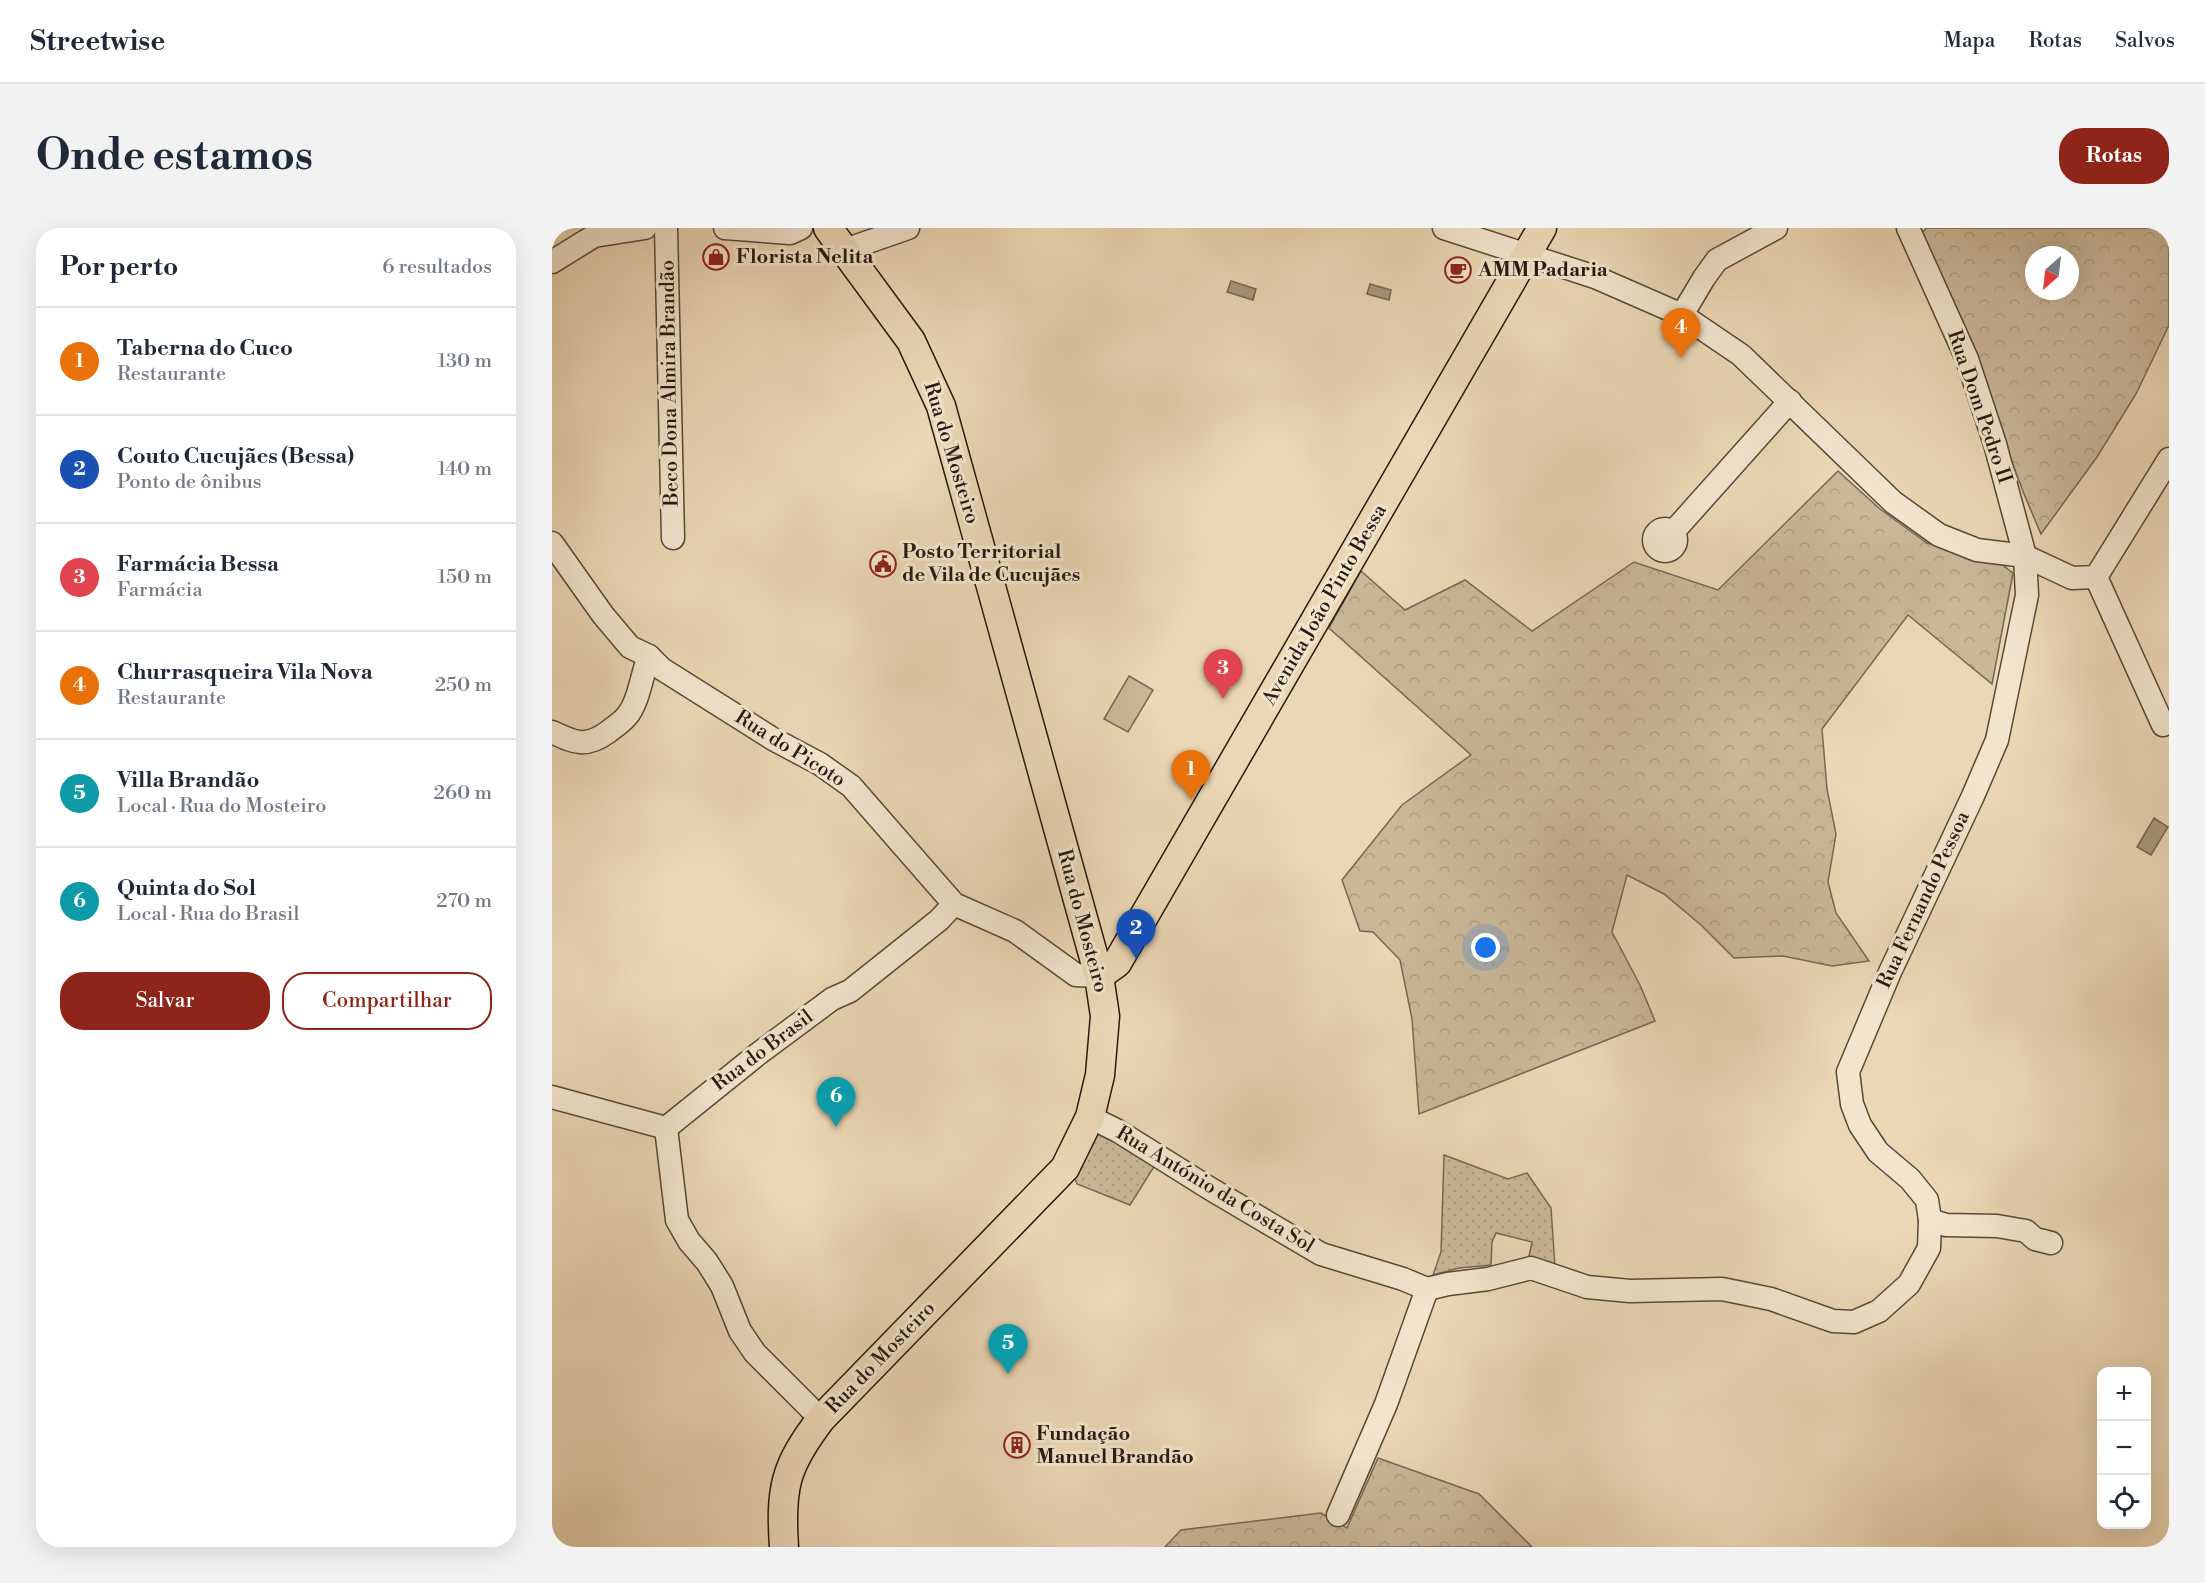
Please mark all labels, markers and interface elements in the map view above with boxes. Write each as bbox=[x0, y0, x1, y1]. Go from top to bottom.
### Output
text: Streetwise bbox=[30, 24, 165, 59]
text: Mapa bbox=[1943, 28, 1995, 54]
text: Rotas bbox=[2028, 28, 2082, 54]
text: Salvos bbox=[2115, 28, 2175, 54]
button: Rotas bbox=[2059, 128, 2169, 184]
text: Onde estamos bbox=[36, 130, 313, 183]
shop icon: Florista Nelita bbox=[701, 242, 731, 272]
place label: Florista Nelita bbox=[736, 245, 873, 270]
north arrow bbox=[2025, 246, 2079, 300]
text: Por perto bbox=[60, 251, 178, 283]
text: 6 resultados bbox=[382, 255, 492, 280]
cafe icon: AMM Padaria bbox=[1443, 255, 1473, 285]
place label: AMM Padaria bbox=[1477, 258, 1608, 283]
street label: Beco Dona Almira Brandão bbox=[655, 260, 685, 507]
pin: 4 bbox=[1662, 308, 1700, 358]
street label: Rua Dom Pedro II bbox=[1941, 327, 2017, 487]
text: Taberna do Cuco bbox=[117, 335, 293, 362]
text: 1 bbox=[75, 349, 84, 374]
text: 130 m bbox=[437, 349, 492, 374]
text: Restaurante bbox=[117, 362, 226, 387]
street label: Rua do Mosteiro bbox=[918, 379, 984, 527]
text: Couto Cucujães (Bessa) bbox=[117, 443, 354, 470]
text: 2 bbox=[73, 457, 86, 482]
text: 140 m bbox=[437, 457, 492, 482]
text: Ponto de ônibus bbox=[117, 470, 262, 495]
street label: Avenida João Pinto Bessa bbox=[1257, 499, 1393, 711]
place label: Posto Territorial de Vila de Cucujães bbox=[902, 540, 1080, 588]
public building icon: Posto Territorial de Vila de Cucujães bbox=[868, 549, 898, 579]
text: Farmácia Bessa bbox=[117, 551, 279, 578]
text: 3 bbox=[73, 565, 86, 590]
text: 150 m bbox=[437, 565, 492, 590]
text: Farmácia bbox=[117, 578, 203, 603]
pin: 3 bbox=[1204, 650, 1242, 699]
text: Churrasqueira Vila Nova bbox=[117, 659, 373, 686]
text: 4 bbox=[73, 673, 86, 698]
text: 250 m bbox=[435, 673, 492, 698]
text: Restaurante bbox=[117, 686, 226, 711]
street label: Rua do Picoto bbox=[730, 705, 850, 793]
pin: 1 bbox=[1172, 750, 1210, 800]
text: Villa Brandão bbox=[117, 767, 259, 794]
text: 5 bbox=[73, 781, 86, 806]
text: 260 m bbox=[434, 781, 492, 806]
text: Local · Rua do Mosteiro bbox=[117, 794, 326, 819]
street label: Rua Fernando Pessoa bbox=[1872, 807, 1976, 992]
street label: Rua do Mosteiro bbox=[1051, 847, 1113, 995]
text: Quinta do Sol bbox=[117, 875, 256, 902]
text: 6 bbox=[73, 889, 86, 914]
text: 270 m bbox=[436, 889, 492, 914]
text: Local · Rua do Brasil bbox=[117, 902, 299, 927]
pin: 2 bbox=[1116, 910, 1156, 959]
your location bbox=[1471, 933, 1500, 962]
button: Salvar bbox=[60, 972, 270, 1030]
button: Compartilhar bbox=[282, 972, 492, 1030]
street label: Rua do Brasil bbox=[707, 1005, 819, 1097]
pin: 6 bbox=[816, 1078, 856, 1127]
street label: Rua António da Costa Sol bbox=[1111, 1121, 1319, 1259]
street label: Rua do Mosteiro bbox=[821, 1296, 941, 1420]
pin: 5 bbox=[988, 1324, 1028, 1374]
map controls bbox=[2097, 1367, 2151, 1529]
button: + bbox=[2097, 1367, 2151, 1421]
button: − bbox=[2097, 1421, 2151, 1475]
place label: Fundação Manuel Brandão bbox=[1036, 1422, 1194, 1470]
building icon: Fundação Manuel Brandão bbox=[1002, 1430, 1032, 1460]
button: locate bbox=[2097, 1475, 2151, 1529]

